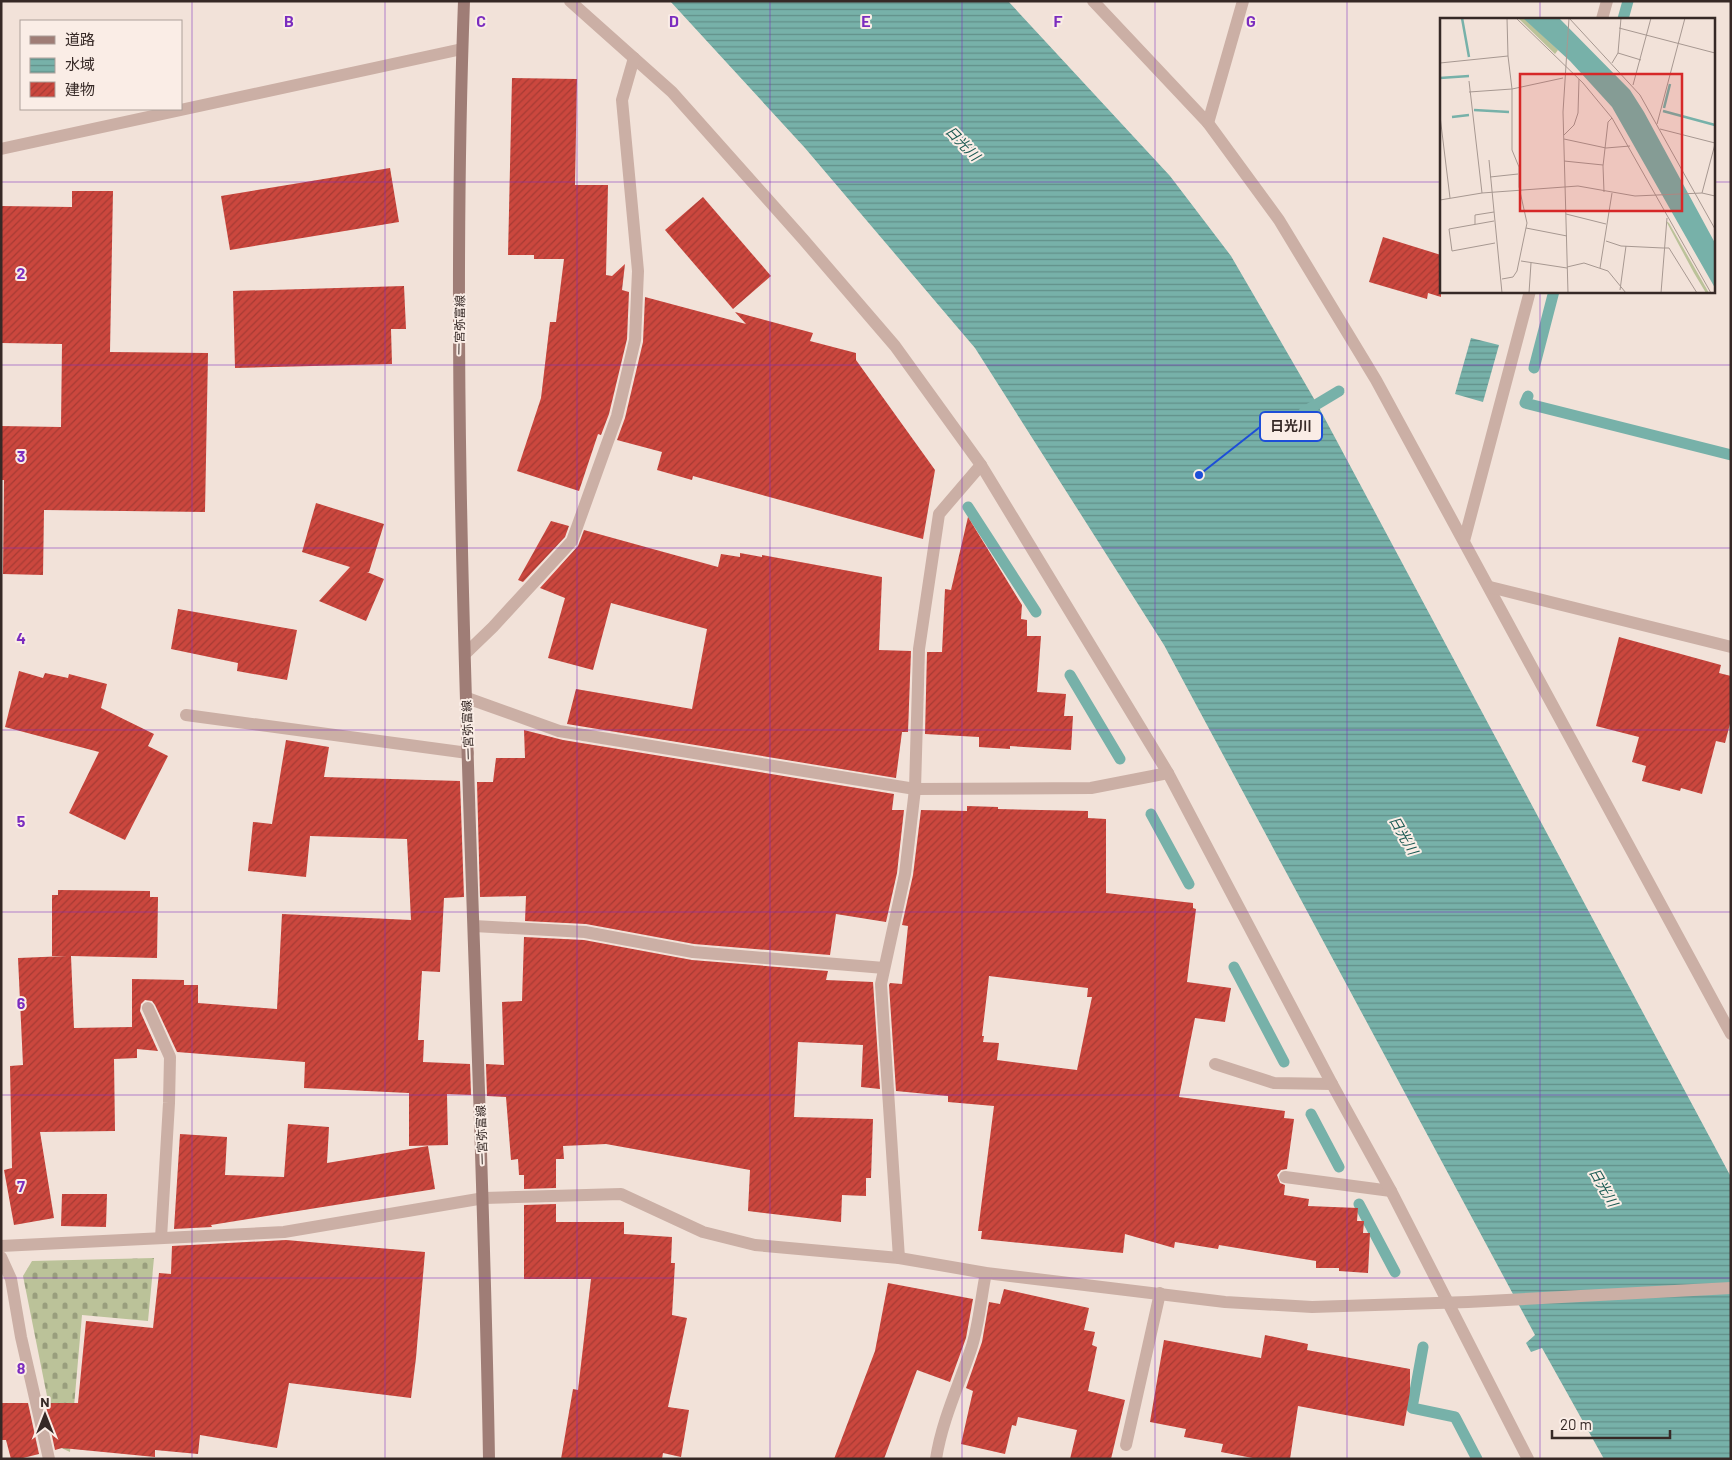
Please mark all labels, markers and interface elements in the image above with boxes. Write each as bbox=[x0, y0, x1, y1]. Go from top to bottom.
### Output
text: B bbox=[284, 11, 294, 30]
text: C bbox=[476, 11, 486, 30]
text: D bbox=[669, 11, 679, 30]
text: E bbox=[861, 11, 871, 30]
text: F bbox=[1054, 11, 1063, 30]
text: G bbox=[1246, 11, 1256, 30]
inset map bbox=[1440, 18, 1714, 292]
legend bbox=[20, 20, 182, 110]
text: 道路 bbox=[65, 30, 95, 48]
text: 水域 bbox=[65, 55, 95, 73]
text: 建物 bbox=[65, 80, 95, 98]
water label: 日光川 bbox=[942, 122, 985, 165]
text: 2 bbox=[17, 263, 26, 282]
street label: 一宮弥富線 bbox=[451, 295, 467, 355]
callout: 日光川 bbox=[1260, 412, 1322, 441]
text: 日光川 bbox=[1270, 417, 1312, 434]
text: 3 bbox=[17, 446, 25, 465]
text: 4 bbox=[16, 628, 26, 647]
street label: 一宮弥富線 bbox=[459, 700, 475, 760]
text: 5 bbox=[17, 811, 26, 830]
water label: 日光川 bbox=[1386, 813, 1423, 859]
text: 6 bbox=[17, 993, 26, 1012]
street label: 一宮弥富線 bbox=[473, 1105, 489, 1165]
water label: 日光川 bbox=[1586, 1165, 1623, 1211]
text: 7 bbox=[17, 1176, 25, 1195]
text: 8 bbox=[17, 1358, 26, 1377]
north arrow bbox=[20, 1390, 70, 1440]
text: N bbox=[40, 1393, 50, 1410]
scale bar bbox=[1552, 1408, 1670, 1440]
text: 20 m bbox=[1560, 1415, 1592, 1433]

